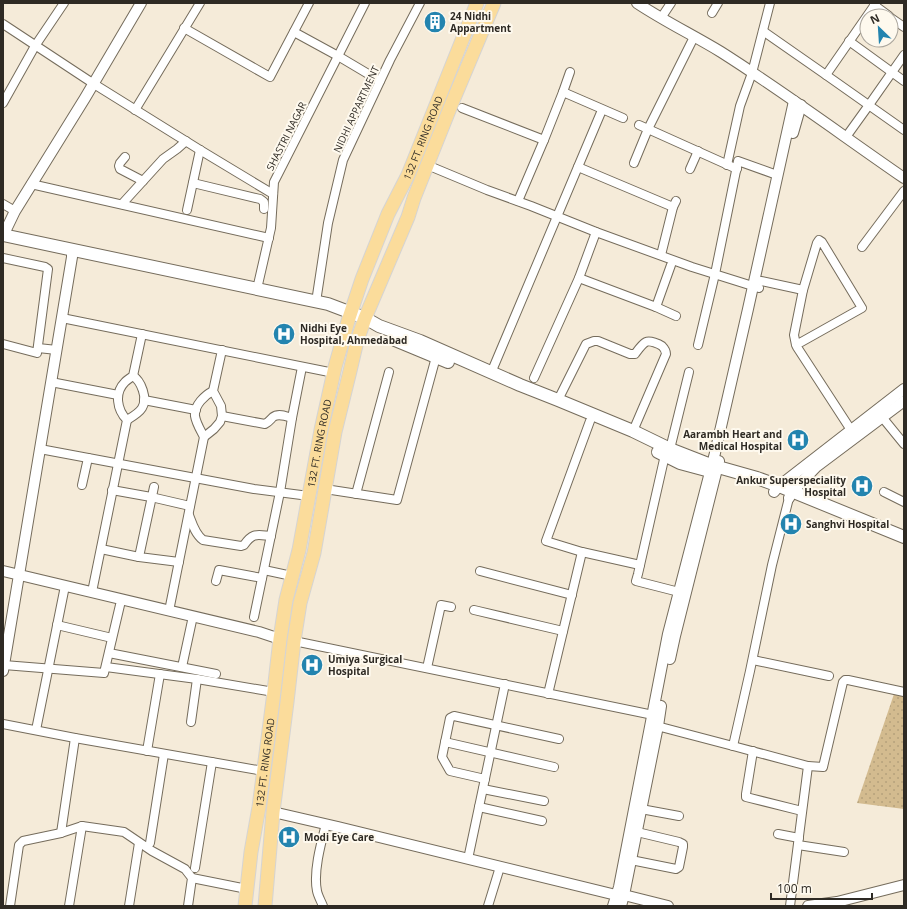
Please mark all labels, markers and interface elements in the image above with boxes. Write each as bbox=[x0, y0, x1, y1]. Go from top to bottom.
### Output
north arrow bbox=[859, 8, 899, 48]
building icon: 24 Nidhi Appartment bbox=[422, 9, 448, 35]
place label: 24 Nidhi Appartment bbox=[450, 9, 512, 35]
text: N bbox=[867, 10, 882, 27]
street label: NIDHI APPARTMENT bbox=[330, 63, 382, 155]
street label: 132 FT. RING ROAD bbox=[400, 94, 446, 182]
street label: SHASTRI NAGAR bbox=[263, 99, 309, 173]
hospital icon: Nidhi Eye Hospital, Ahmedabad bbox=[271, 321, 297, 347]
place label: Nidhi Eye Hospital, Ahmedabad bbox=[300, 321, 407, 347]
street label: 132 FT. RING ROAD bbox=[304, 398, 335, 489]
place label: Aarambh Heart and Medical Hospital bbox=[683, 427, 782, 453]
hospital icon: Aarambh Heart and Medical Hospital bbox=[785, 427, 811, 453]
place label: Ankur Superspeciality Hospital bbox=[736, 473, 846, 499]
hospital icon: Ankur Superspeciality Hospital bbox=[849, 473, 875, 499]
hospital icon: Sanghvi Hospital bbox=[778, 511, 804, 537]
place label: Sanghvi Hospital bbox=[806, 517, 889, 531]
hospital icon: Umiya Surgical Hospital bbox=[299, 652, 325, 678]
place label: Umiya Surgical Hospital bbox=[328, 652, 402, 678]
street label: 132 FT. RING ROAD bbox=[252, 717, 278, 808]
hospital icon: Modi Eye Care bbox=[276, 824, 302, 850]
place label: Modi Eye Care bbox=[304, 830, 374, 844]
scale bar bbox=[771, 875, 872, 901]
text: 100 m bbox=[777, 880, 812, 897]

